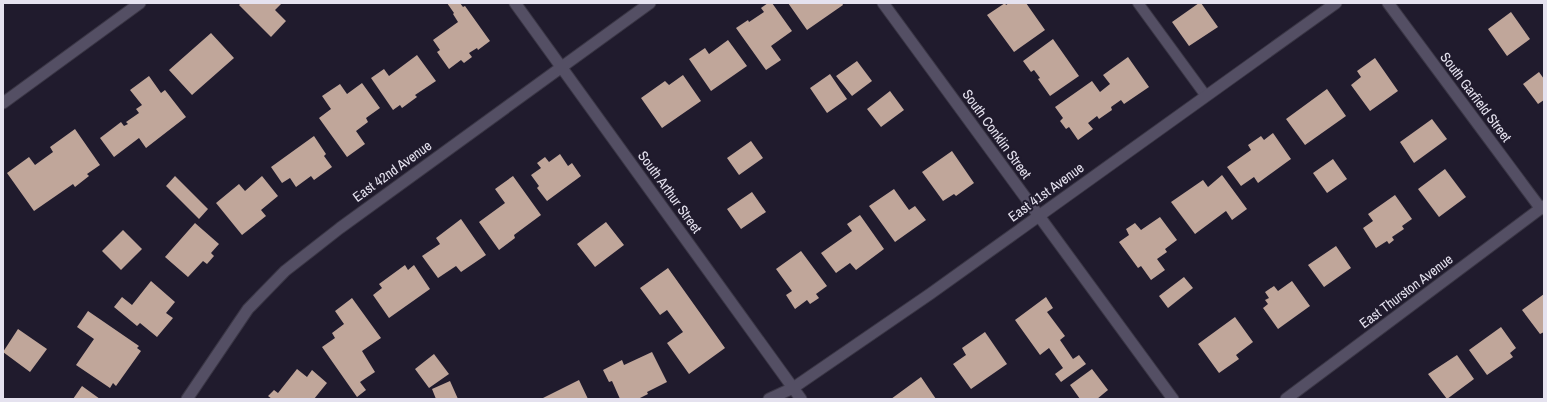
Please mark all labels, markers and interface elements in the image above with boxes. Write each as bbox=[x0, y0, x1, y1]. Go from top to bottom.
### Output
street label: South Garfield Street bbox=[1436, 49, 1516, 145]
street label: South Conklin Street bbox=[959, 86, 1035, 182]
street label: East 42nd Avenue bbox=[349, 136, 435, 206]
street label: South Arthur Street bbox=[634, 147, 706, 237]
street label: East 41st Avenue bbox=[1005, 159, 1087, 225]
street label: East Thurston Avenue bbox=[1356, 250, 1456, 332]

